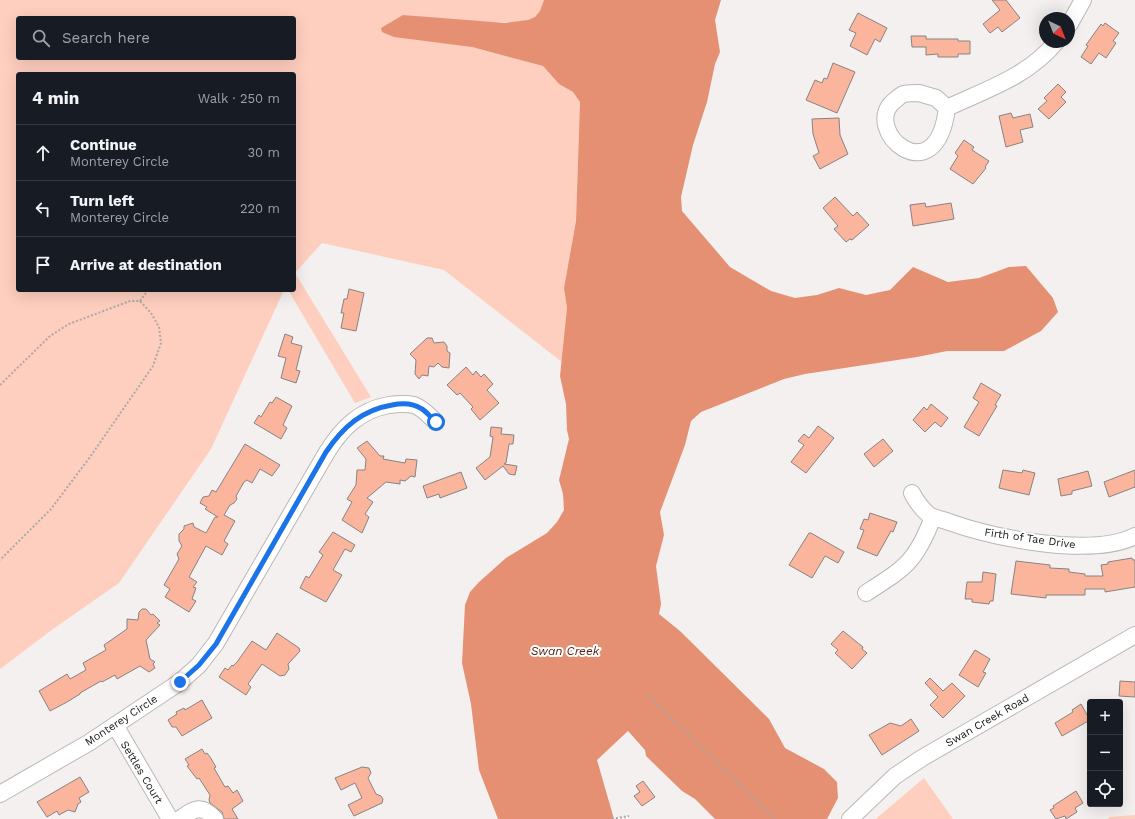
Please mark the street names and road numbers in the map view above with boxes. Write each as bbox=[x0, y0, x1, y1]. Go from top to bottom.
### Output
street label: Firth of Tae Drive bbox=[983, 526, 1076, 551]
street label: Swan Creek Road bbox=[943, 691, 1031, 750]
street label: Monterey Circle bbox=[83, 692, 160, 749]
street label: Settles Court bbox=[118, 739, 166, 806]

